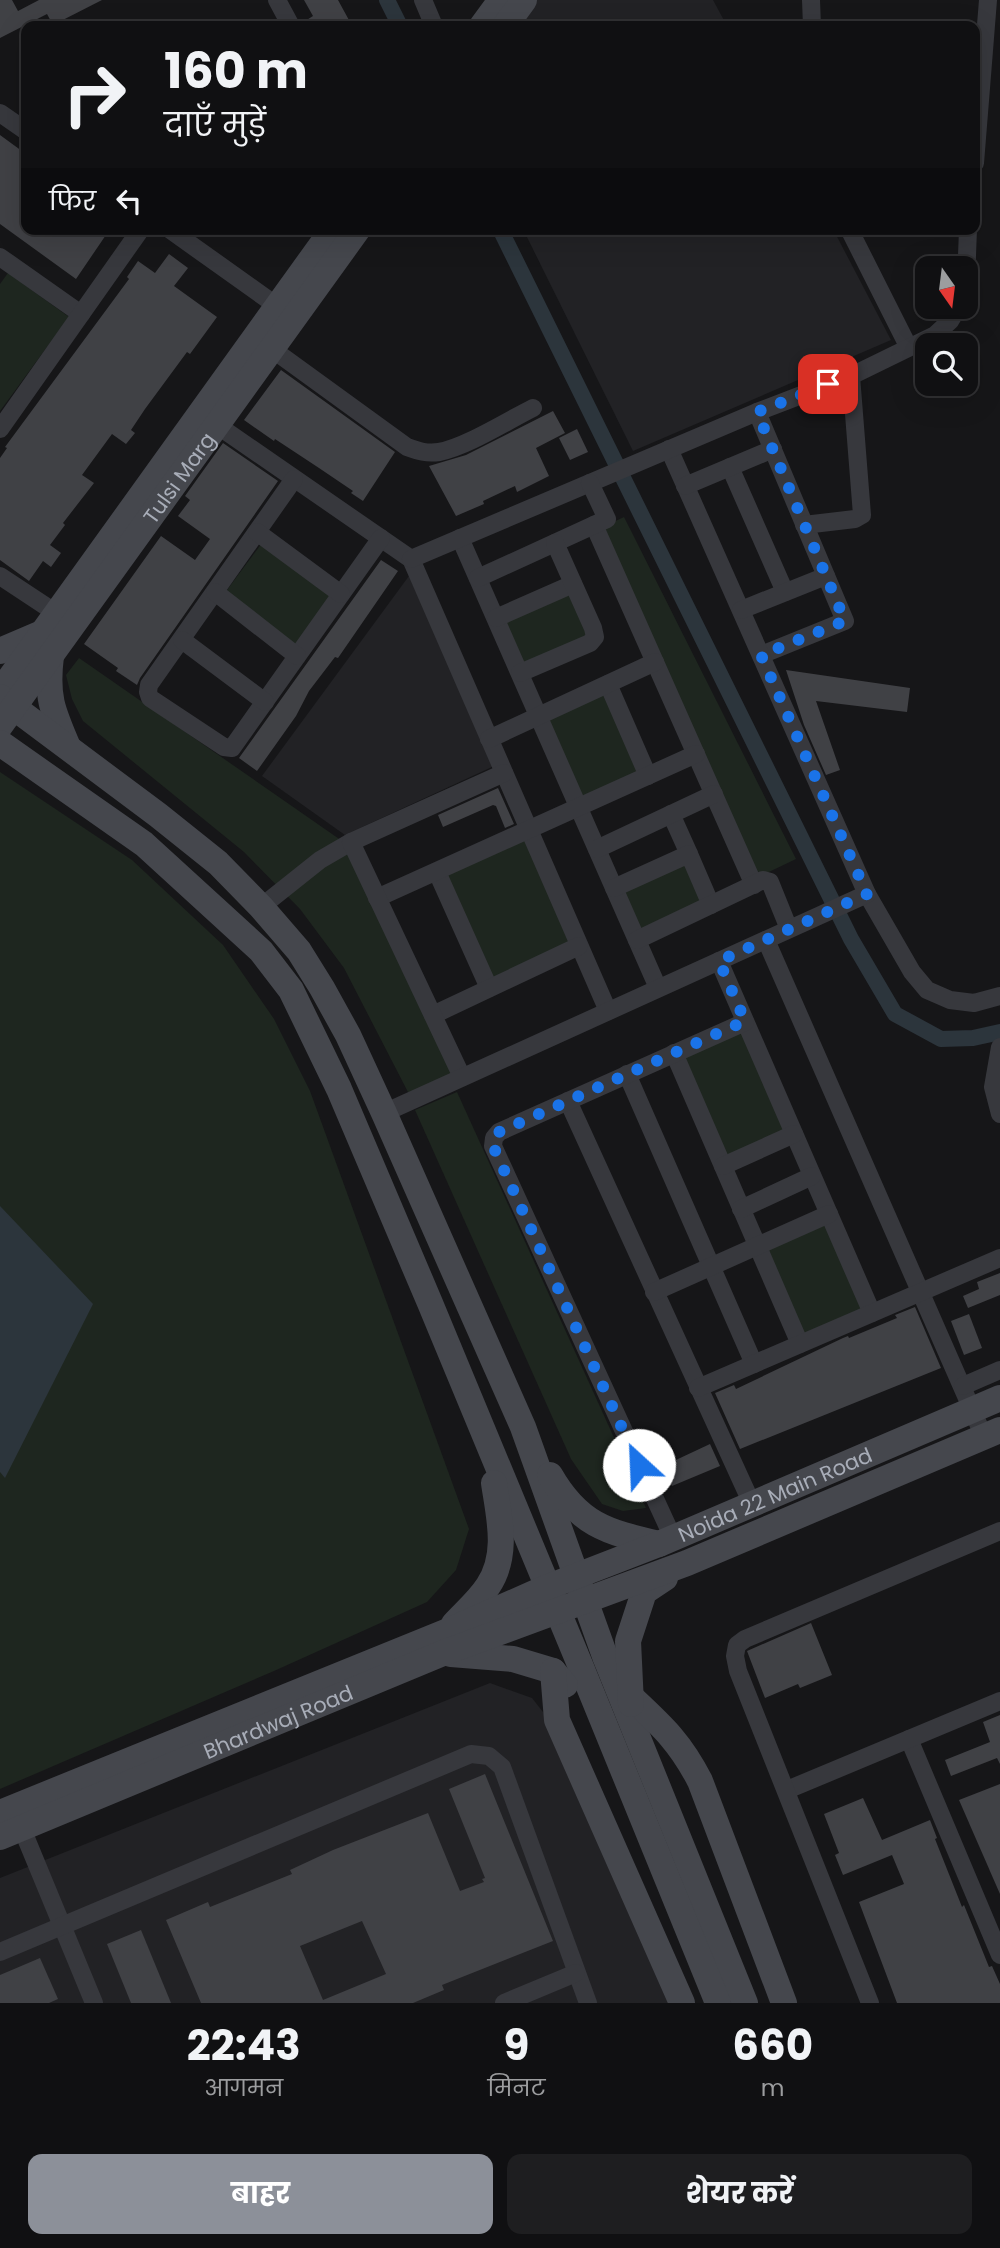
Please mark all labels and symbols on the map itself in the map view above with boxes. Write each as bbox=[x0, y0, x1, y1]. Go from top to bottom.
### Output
north arrow bbox=[915, 256, 978, 318]
pin bbox=[798, 354, 858, 414]
street label: Tulsi Marg bbox=[136, 426, 222, 529]
position arrow bbox=[602, 1428, 676, 1502]
street label: Noida 22 Main Road bbox=[673, 1440, 876, 1549]
street label: Bhardwaj Road bbox=[199, 1678, 357, 1766]

